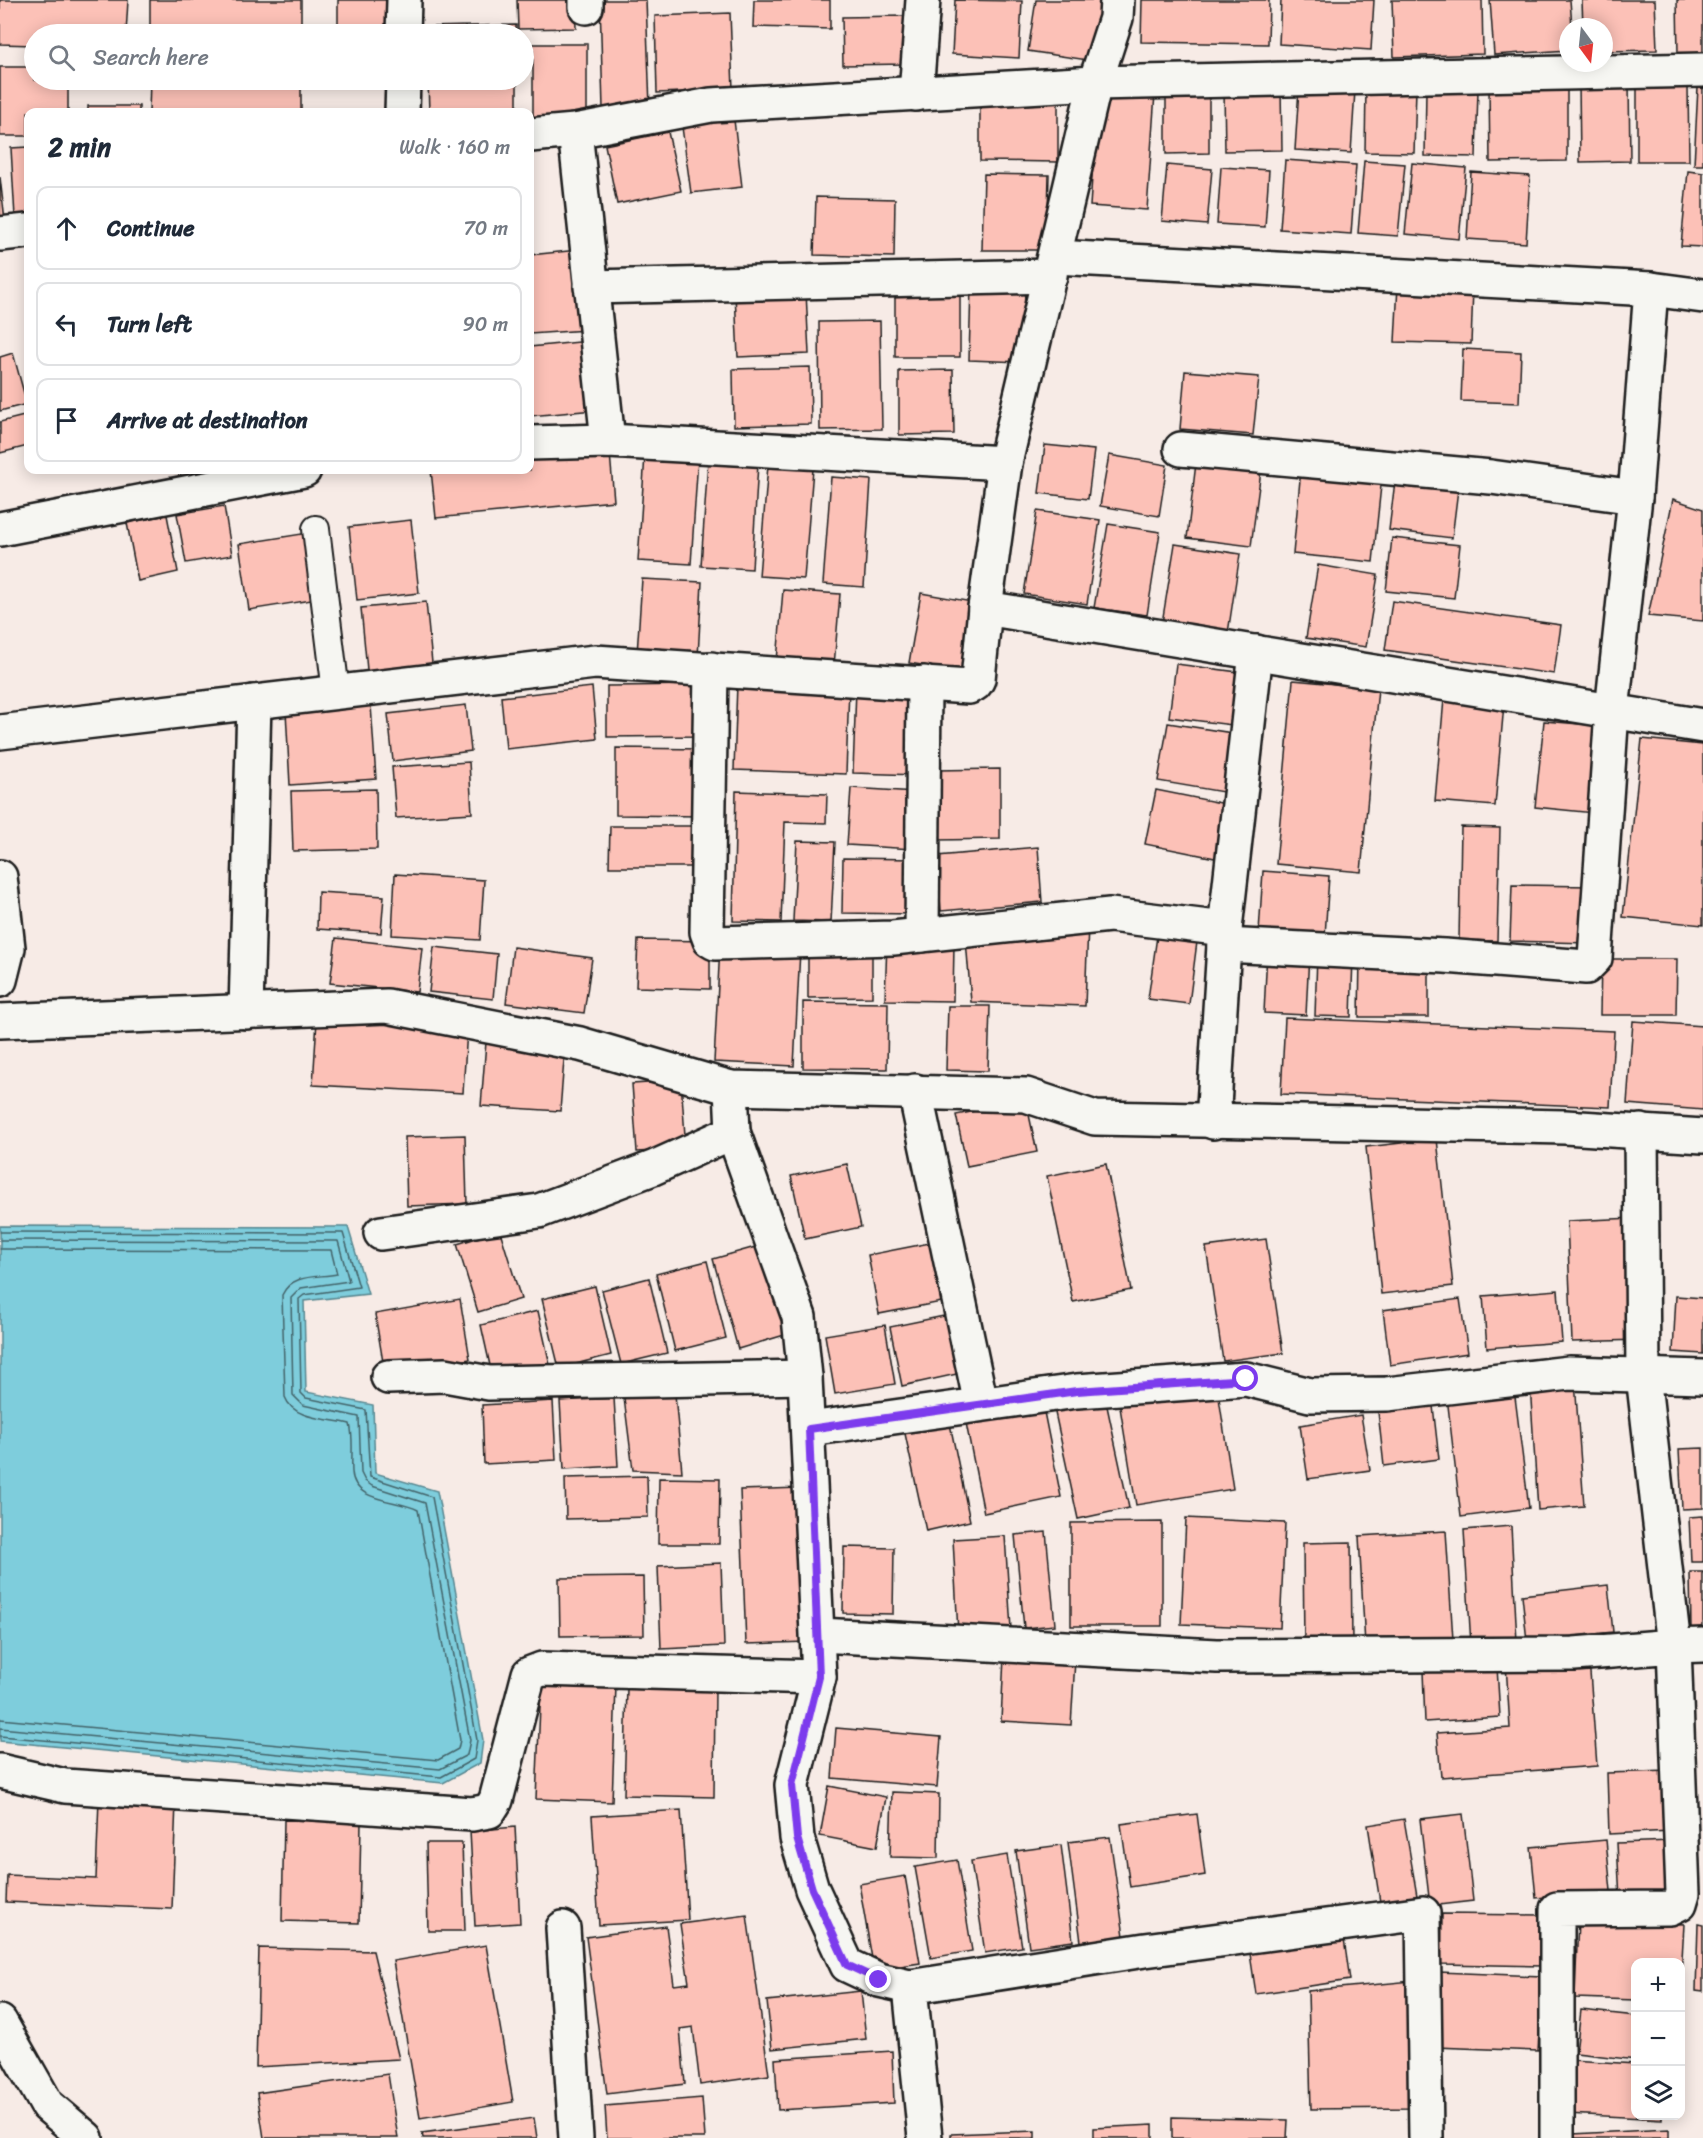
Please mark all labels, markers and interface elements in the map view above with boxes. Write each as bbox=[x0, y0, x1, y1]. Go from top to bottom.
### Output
north arrow bbox=[1559, 18, 1613, 72]
search box bbox=[24, 24, 534, 90]
text: Search here bbox=[93, 38, 209, 77]
icon: search bbox=[45, 41, 78, 74]
text: 2 min bbox=[48, 124, 111, 170]
text: Walk · 160 m bbox=[399, 130, 510, 165]
text: Continue bbox=[107, 209, 195, 248]
text: 70 m bbox=[463, 211, 508, 246]
icon: ahead bbox=[50, 212, 83, 245]
text: Turn left bbox=[107, 305, 192, 344]
text: 90 m bbox=[463, 307, 508, 342]
icon: left bbox=[50, 308, 83, 341]
text: Arrive at destination bbox=[107, 401, 308, 440]
icon: arrive bbox=[50, 404, 83, 437]
route start bbox=[1232, 1365, 1258, 1391]
map controls bbox=[1631, 1958, 1685, 2120]
button: + bbox=[1631, 1958, 1685, 2012]
route end bbox=[865, 1966, 891, 1992]
button: − bbox=[1631, 2012, 1685, 2066]
button: layers bbox=[1631, 2066, 1685, 2120]

